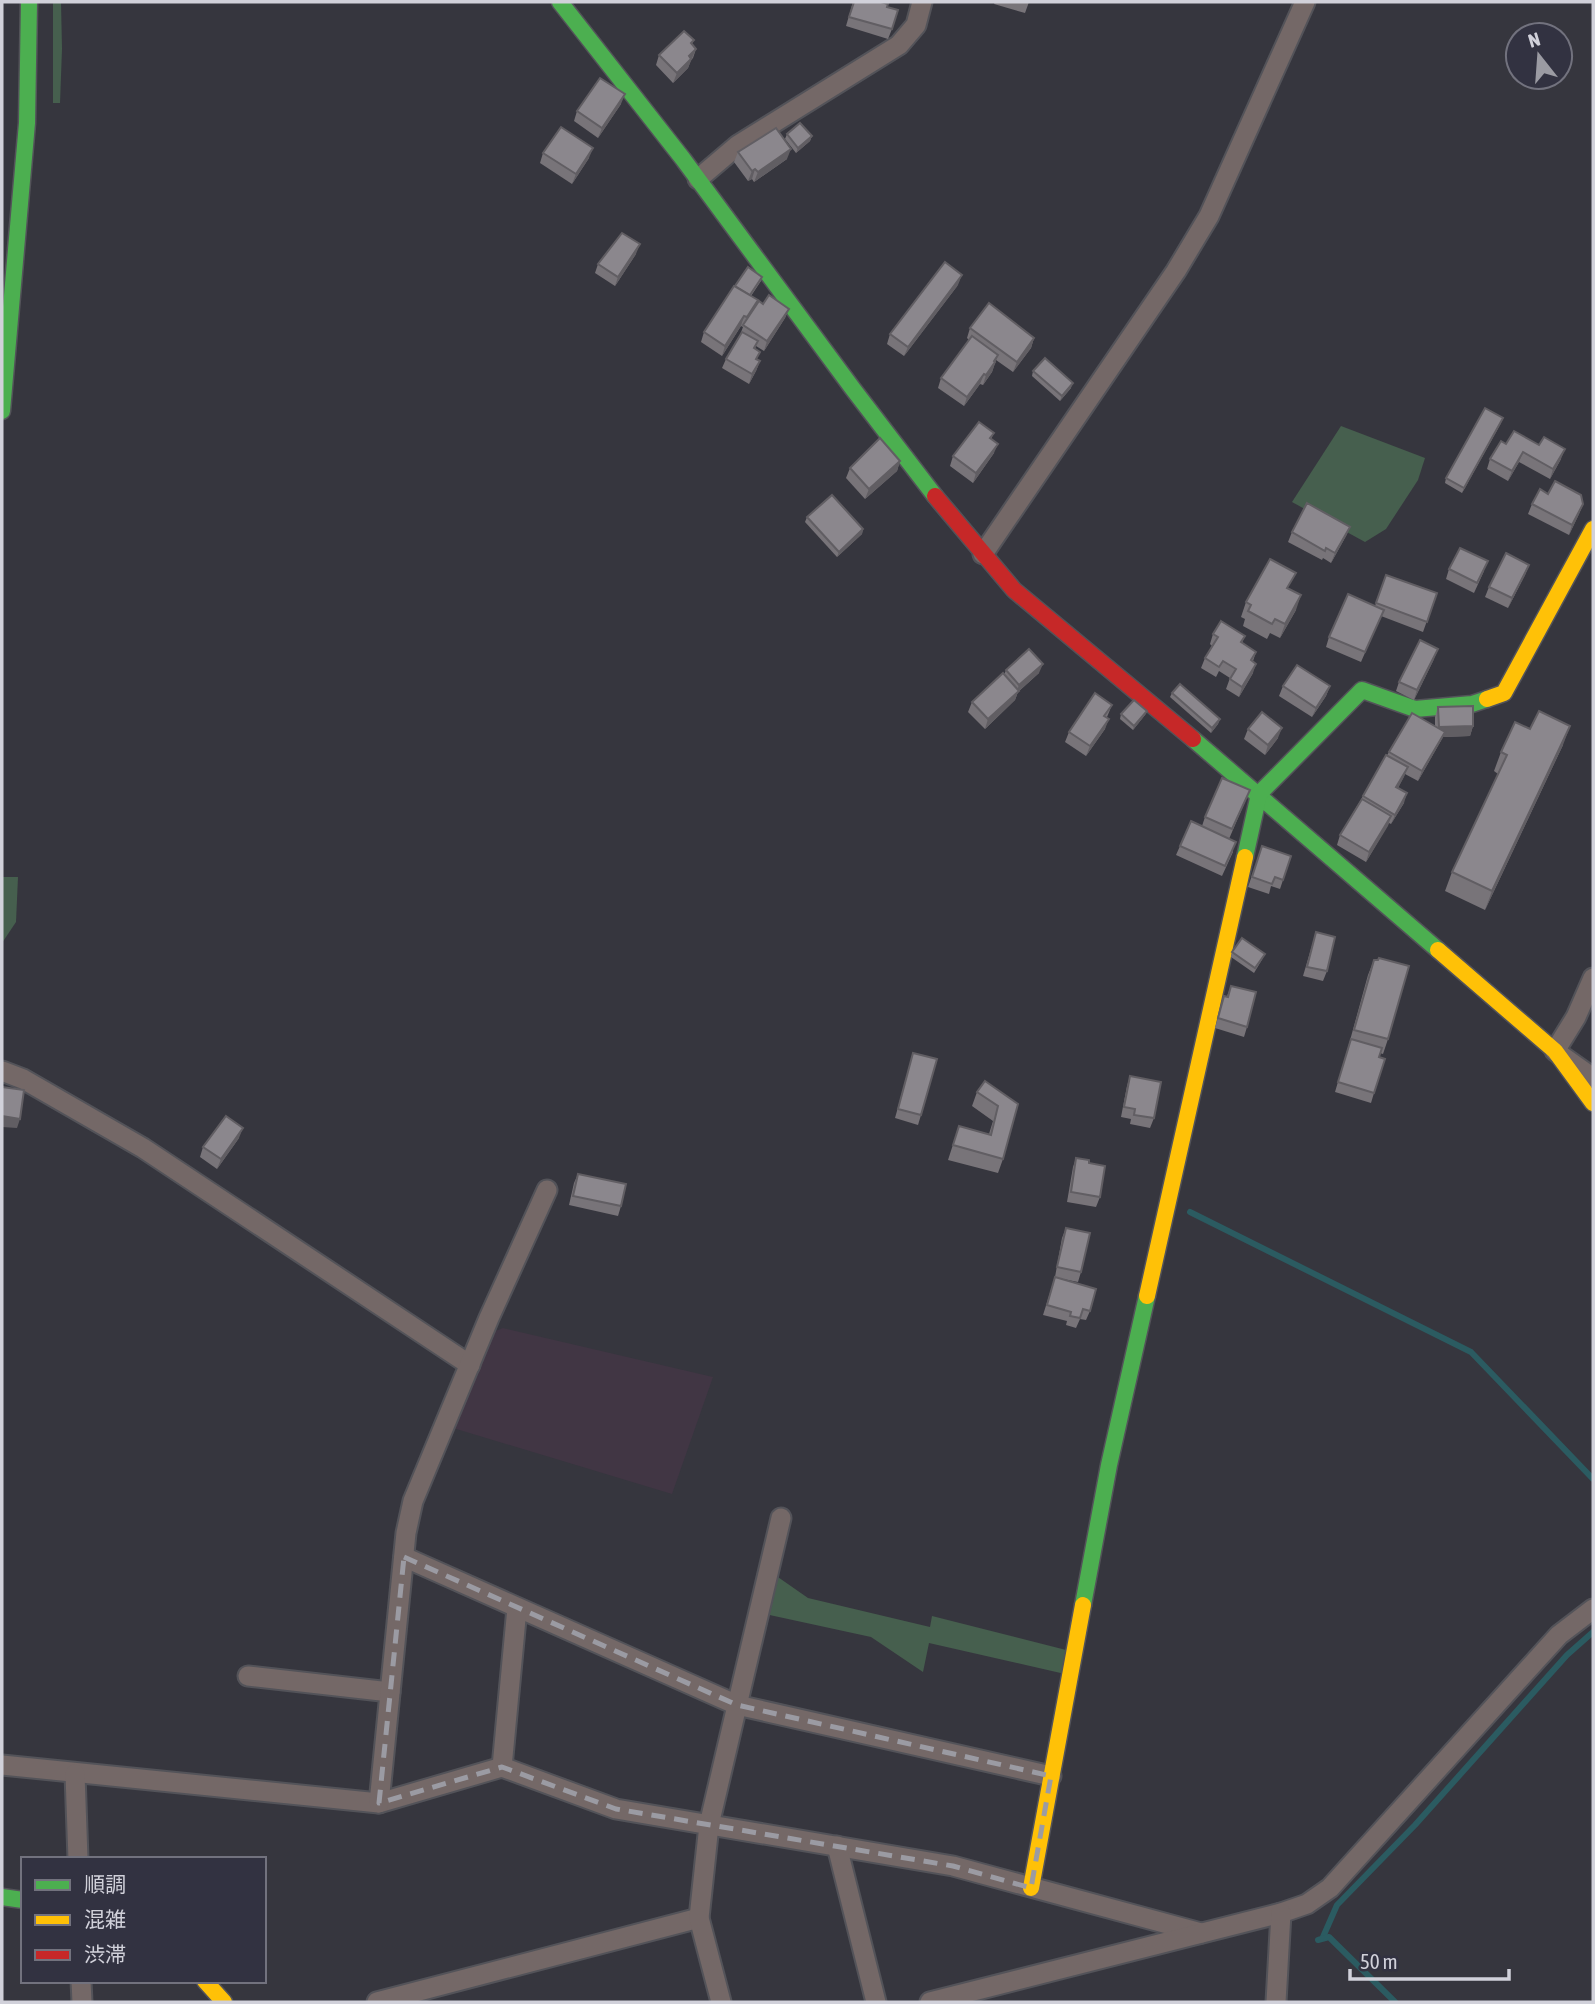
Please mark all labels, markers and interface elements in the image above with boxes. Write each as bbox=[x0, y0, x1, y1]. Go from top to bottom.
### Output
north arrow bbox=[1504, 21, 1574, 91]
text: N bbox=[1525, 28, 1543, 52]
legend bbox=[21, 1857, 266, 1983]
text: 順調 bbox=[84, 1872, 126, 1896]
text: 混雑 bbox=[84, 1907, 126, 1931]
scale bar bbox=[1350, 1938, 1509, 1982]
text: 渋滞 bbox=[84, 1942, 126, 1966]
text: 50 m bbox=[1360, 1949, 1398, 1973]

